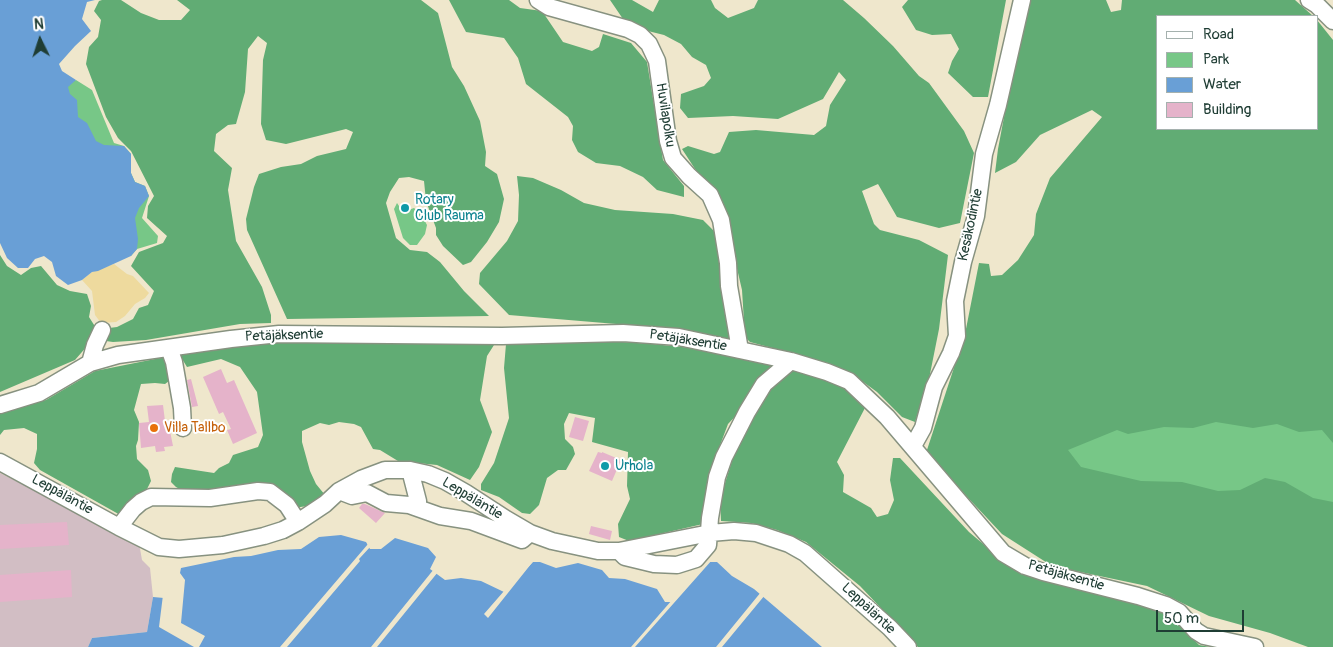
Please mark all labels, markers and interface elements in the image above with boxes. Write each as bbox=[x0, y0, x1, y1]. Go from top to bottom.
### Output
north arrow bbox=[15, 15, 65, 65]
legend bbox=[1156, 15, 1318, 130]
text: N bbox=[34, 16, 44, 33]
text: Road bbox=[1203, 25, 1234, 44]
text: Park bbox=[1203, 50, 1229, 69]
text: Water bbox=[1203, 75, 1241, 94]
street label: Huvilapolku bbox=[652, 82, 678, 148]
text: Building bbox=[1203, 100, 1251, 119]
street label: Kesäkodintie bbox=[955, 187, 987, 263]
place label: Rotary Club Rauma bbox=[415, 192, 484, 224]
marker: Rotary Club Rauma bbox=[399, 202, 411, 214]
street label: Petäjäksentie bbox=[245, 326, 323, 346]
street label: Petäjäksentie bbox=[648, 327, 728, 355]
place label: Villa Tallbo bbox=[164, 420, 226, 436]
marker: Villa Tallbo bbox=[148, 422, 160, 434]
place label: Urhola bbox=[615, 458, 653, 474]
marker: Urhola bbox=[599, 460, 611, 472]
street label: Leppäläntie bbox=[28, 471, 96, 519]
street label: Leppäläntie bbox=[439, 474, 505, 524]
street label: Petäjäksentie bbox=[1026, 557, 1106, 595]
street label: Leppäläntie bbox=[838, 580, 898, 638]
scale bar bbox=[1158, 600, 1246, 632]
text: 50 m bbox=[1164, 609, 1199, 628]

